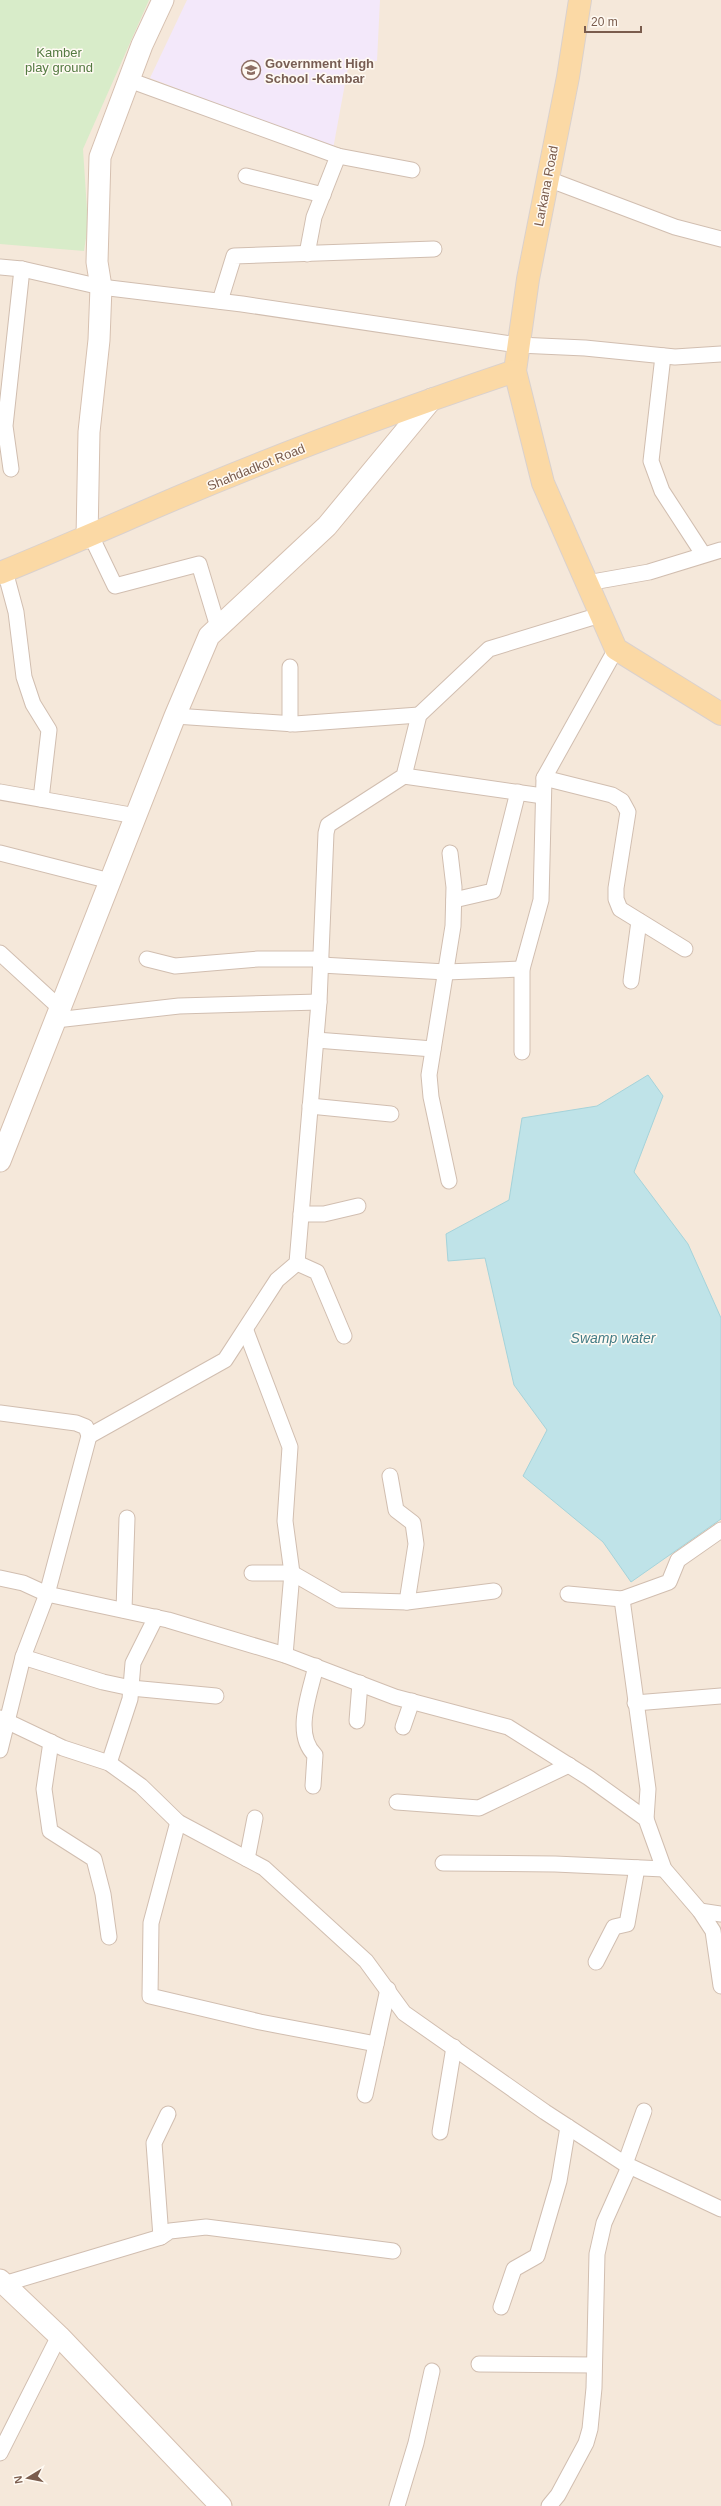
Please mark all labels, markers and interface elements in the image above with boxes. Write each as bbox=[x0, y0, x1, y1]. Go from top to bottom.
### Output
scale bar bbox=[585, 8, 641, 34]
text: 20 m bbox=[591, 15, 618, 29]
park label: Kamber play ground bbox=[25, 45, 93, 75]
place label: Government High School -Kambar bbox=[265, 56, 374, 86]
school or university icon: Government High School -Kambar bbox=[240, 59, 262, 81]
street label: Larkana Road bbox=[531, 144, 561, 228]
street label: Shahdadkot Road bbox=[205, 441, 307, 493]
water label: Swamp water bbox=[571, 1330, 657, 1346]
north arrow bbox=[8, 2458, 48, 2498]
text: N bbox=[12, 2475, 25, 2485]

